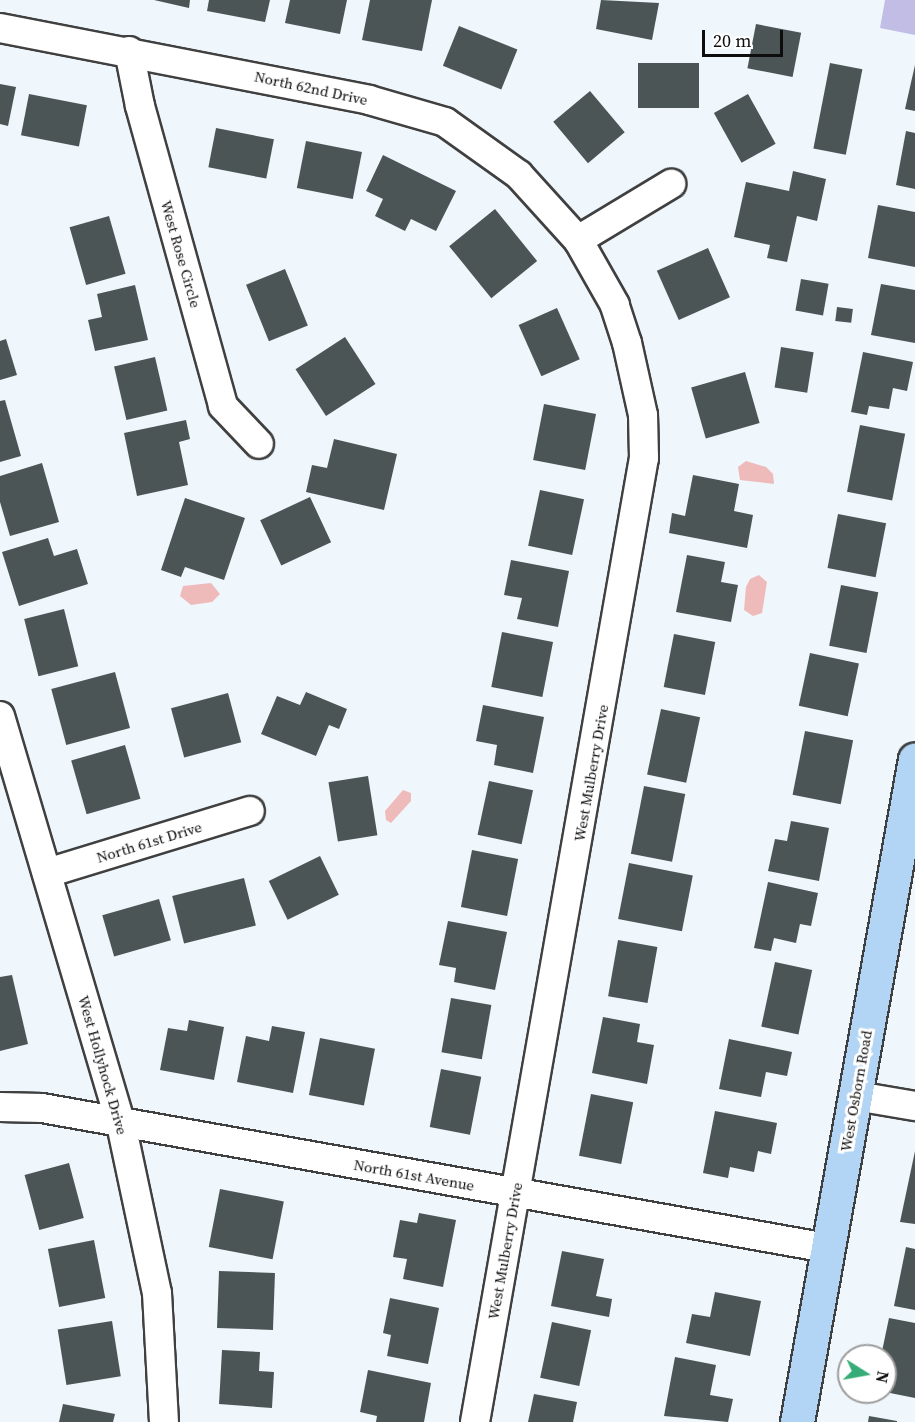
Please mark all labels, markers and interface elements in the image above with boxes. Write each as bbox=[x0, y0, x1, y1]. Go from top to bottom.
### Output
scale bar bbox=[705, 18, 786, 56]
text: 20 m bbox=[713, 28, 751, 53]
street label: North 62nd Drive bbox=[253, 67, 369, 109]
street label: West Rose Circle bbox=[157, 198, 205, 310]
street label: West Mulberry Drive bbox=[570, 703, 612, 843]
street label: North 61st Drive bbox=[94, 817, 204, 867]
street label: West Hollyhock Drive bbox=[75, 993, 131, 1137]
street label: West Osborn Road bbox=[836, 1029, 876, 1153]
street label: North 61st Avenue bbox=[352, 1156, 476, 1194]
street label: West Mulberry Drive bbox=[484, 1181, 526, 1321]
north arrow bbox=[837, 1344, 897, 1404]
text: N bbox=[871, 1369, 895, 1385]

